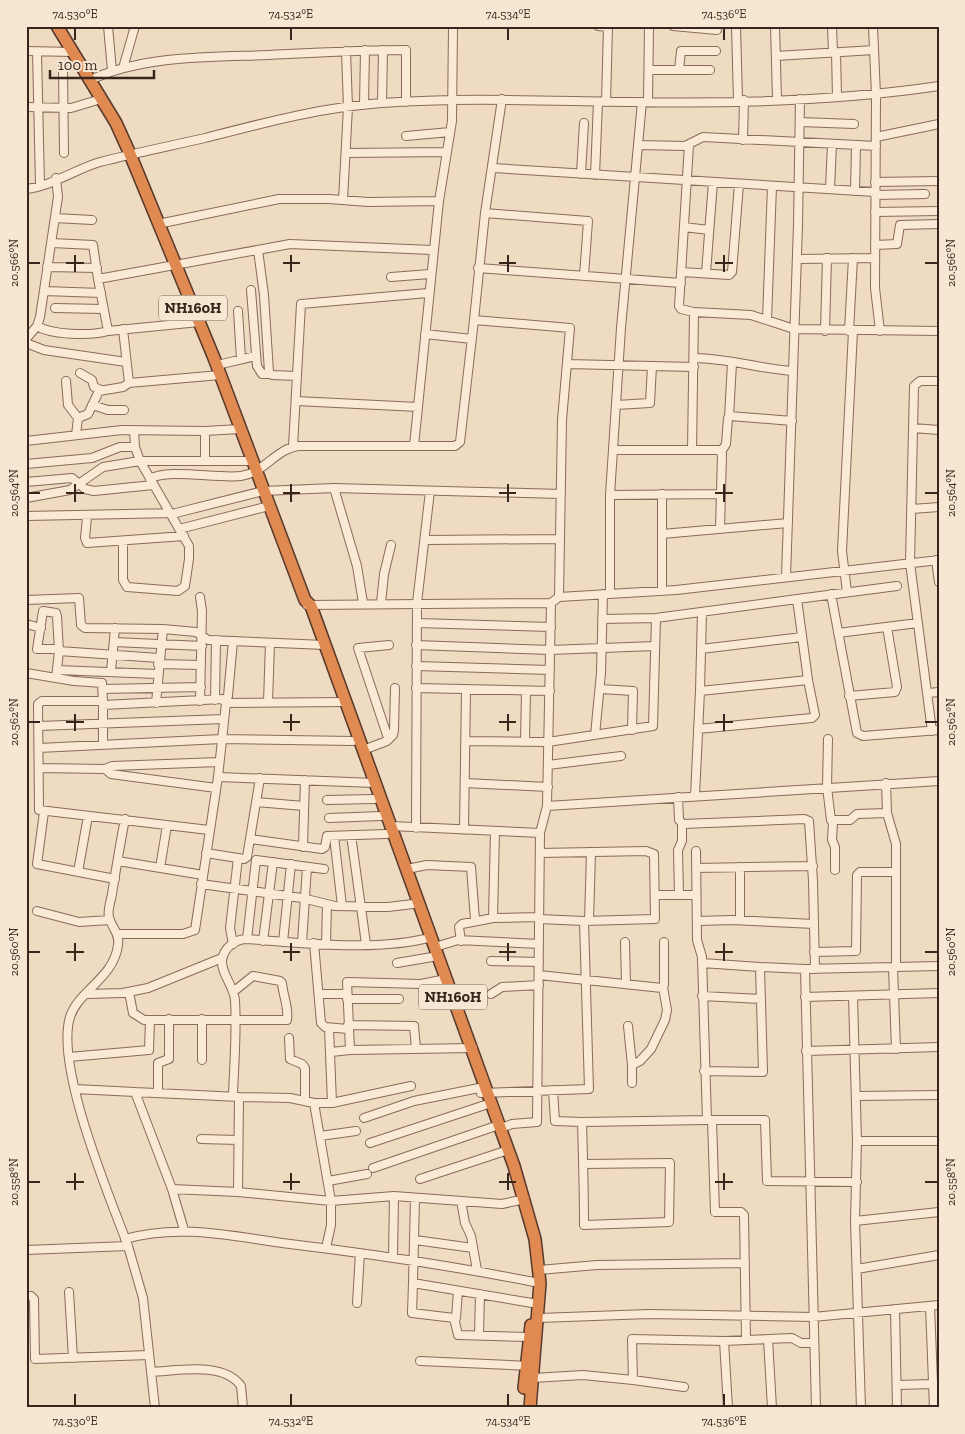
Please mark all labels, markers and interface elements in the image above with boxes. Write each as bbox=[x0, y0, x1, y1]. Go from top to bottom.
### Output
text: 74.530°E bbox=[52, 7, 98, 21]
text: 74.532°E bbox=[269, 7, 313, 21]
text: 74.534°E bbox=[486, 7, 530, 21]
text: 74.536°E bbox=[702, 7, 746, 21]
scale bar bbox=[50, 48, 154, 80]
text: 100 m bbox=[58, 56, 97, 74]
text: 20.566°N bbox=[7, 239, 21, 287]
text: 20.566°N bbox=[944, 239, 958, 287]
road number: NH160H bbox=[159, 296, 227, 320]
text: 20.564°N bbox=[7, 469, 21, 517]
text: 20.564°N bbox=[944, 469, 958, 517]
text: 20.562°N bbox=[7, 698, 21, 746]
text: 20.562°N bbox=[944, 698, 958, 746]
text: 20.560°N bbox=[7, 928, 21, 976]
text: 20.560°N bbox=[944, 928, 958, 976]
road number: NH160H bbox=[419, 984, 487, 1010]
text: 20.558°N bbox=[7, 1158, 21, 1206]
text: 20.558°N bbox=[944, 1158, 958, 1206]
text: 74.530°E bbox=[52, 1414, 98, 1428]
text: 74.532°E bbox=[269, 1414, 313, 1428]
text: 74.534°E bbox=[486, 1414, 530, 1428]
text: 74.536°E bbox=[702, 1414, 746, 1428]

